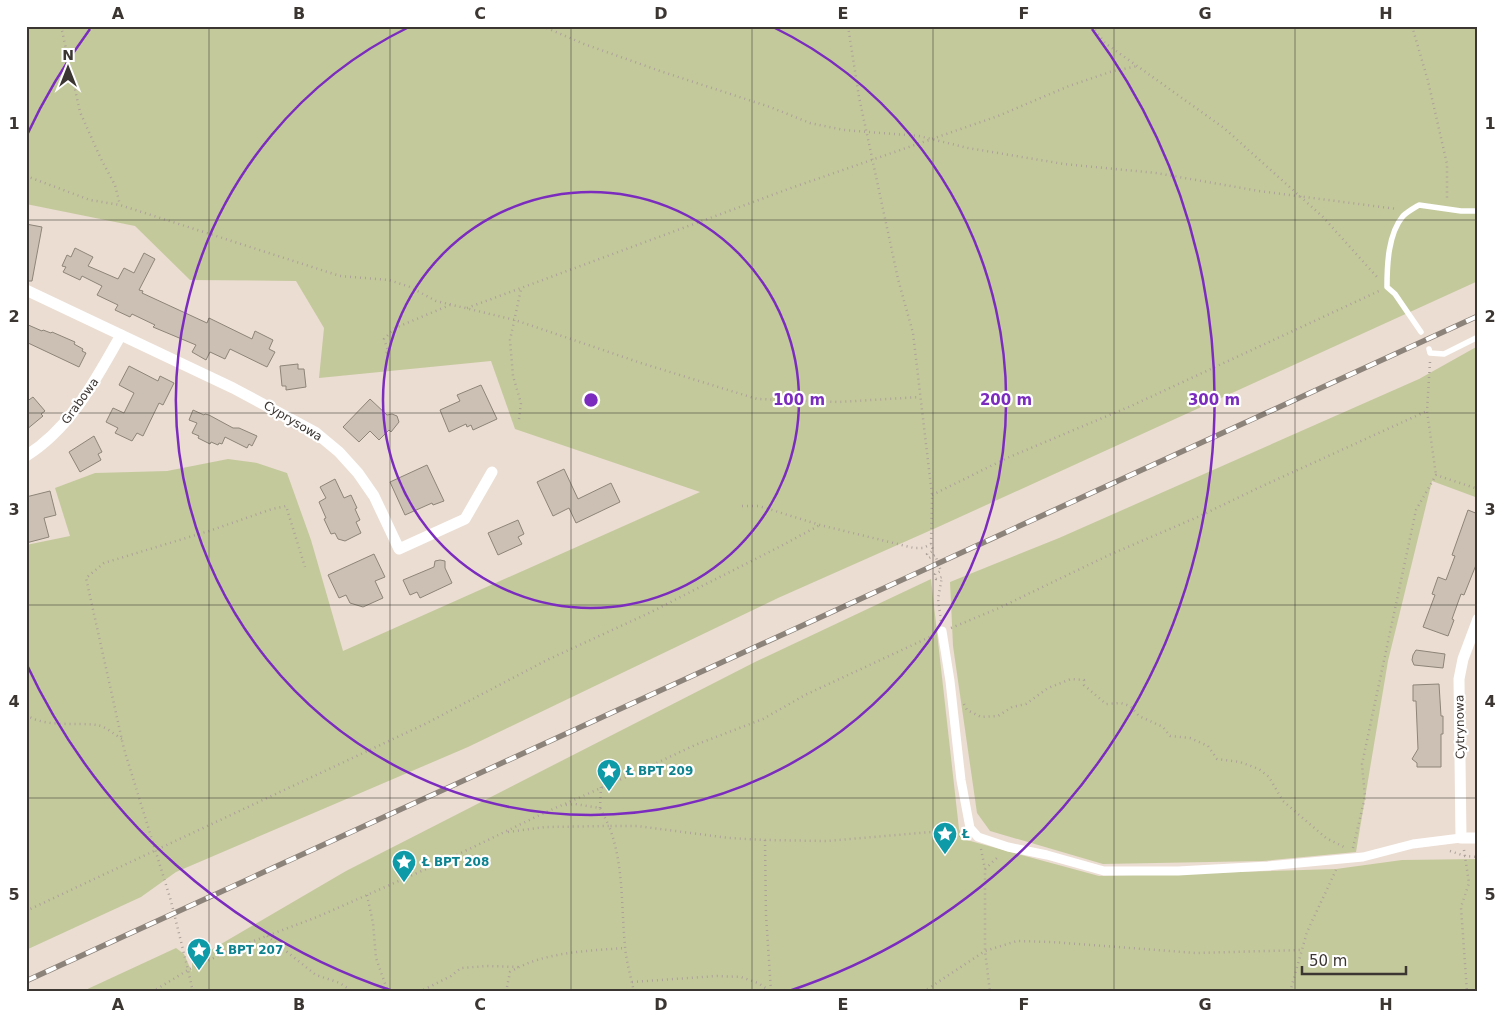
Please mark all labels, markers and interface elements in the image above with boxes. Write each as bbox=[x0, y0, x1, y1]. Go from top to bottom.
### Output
text: A bbox=[112, 4, 125, 23]
text: B bbox=[293, 4, 305, 23]
text: C bbox=[474, 4, 486, 23]
text: D bbox=[654, 4, 668, 23]
text: E bbox=[838, 4, 848, 23]
text: F bbox=[1019, 4, 1029, 23]
text: G bbox=[1198, 4, 1212, 23]
text: H bbox=[1379, 4, 1393, 23]
north arrow bbox=[42, 42, 92, 92]
text: N bbox=[62, 47, 74, 63]
text: 1 bbox=[8, 114, 20, 133]
text: 1 bbox=[1484, 114, 1496, 133]
text: 2 bbox=[8, 307, 20, 326]
text: 2 bbox=[1484, 307, 1496, 326]
street label: Grabowa bbox=[59, 375, 101, 427]
centre of rings bbox=[582, 391, 600, 409]
text: 100 m bbox=[773, 391, 825, 409]
text: 200 m bbox=[980, 391, 1032, 409]
text: 300 m bbox=[1188, 391, 1240, 409]
street label: Cyprysowa bbox=[261, 398, 325, 444]
text: 3 bbox=[8, 500, 20, 519]
text: 3 bbox=[1484, 500, 1496, 519]
text: 4 bbox=[8, 692, 20, 711]
text: 4 bbox=[1484, 692, 1496, 711]
street label: Cytrynowa bbox=[1452, 695, 1468, 759]
place icon: Ł BPT 209 bbox=[596, 758, 622, 792]
place label: Ł BPT 209 bbox=[625, 764, 693, 778]
place icon: Ł bbox=[932, 821, 958, 855]
place label: Ł bbox=[961, 827, 970, 841]
place icon: Ł BPT 208 bbox=[391, 849, 417, 883]
place label: Ł BPT 208 bbox=[421, 855, 489, 869]
text: 5 bbox=[8, 885, 20, 904]
text: 5 bbox=[1484, 885, 1496, 904]
place icon: Ł BPT 207 bbox=[186, 937, 212, 971]
place label: Ł BPT 207 bbox=[215, 943, 283, 957]
scale bar bbox=[1302, 943, 1405, 975]
text: 50 m bbox=[1309, 952, 1347, 970]
text: A bbox=[112, 995, 125, 1014]
text: B bbox=[293, 995, 305, 1014]
text: C bbox=[474, 995, 486, 1014]
text: D bbox=[654, 995, 668, 1014]
text: E bbox=[838, 995, 848, 1014]
text: F bbox=[1019, 995, 1029, 1014]
text: G bbox=[1198, 995, 1212, 1014]
text: H bbox=[1379, 995, 1393, 1014]

